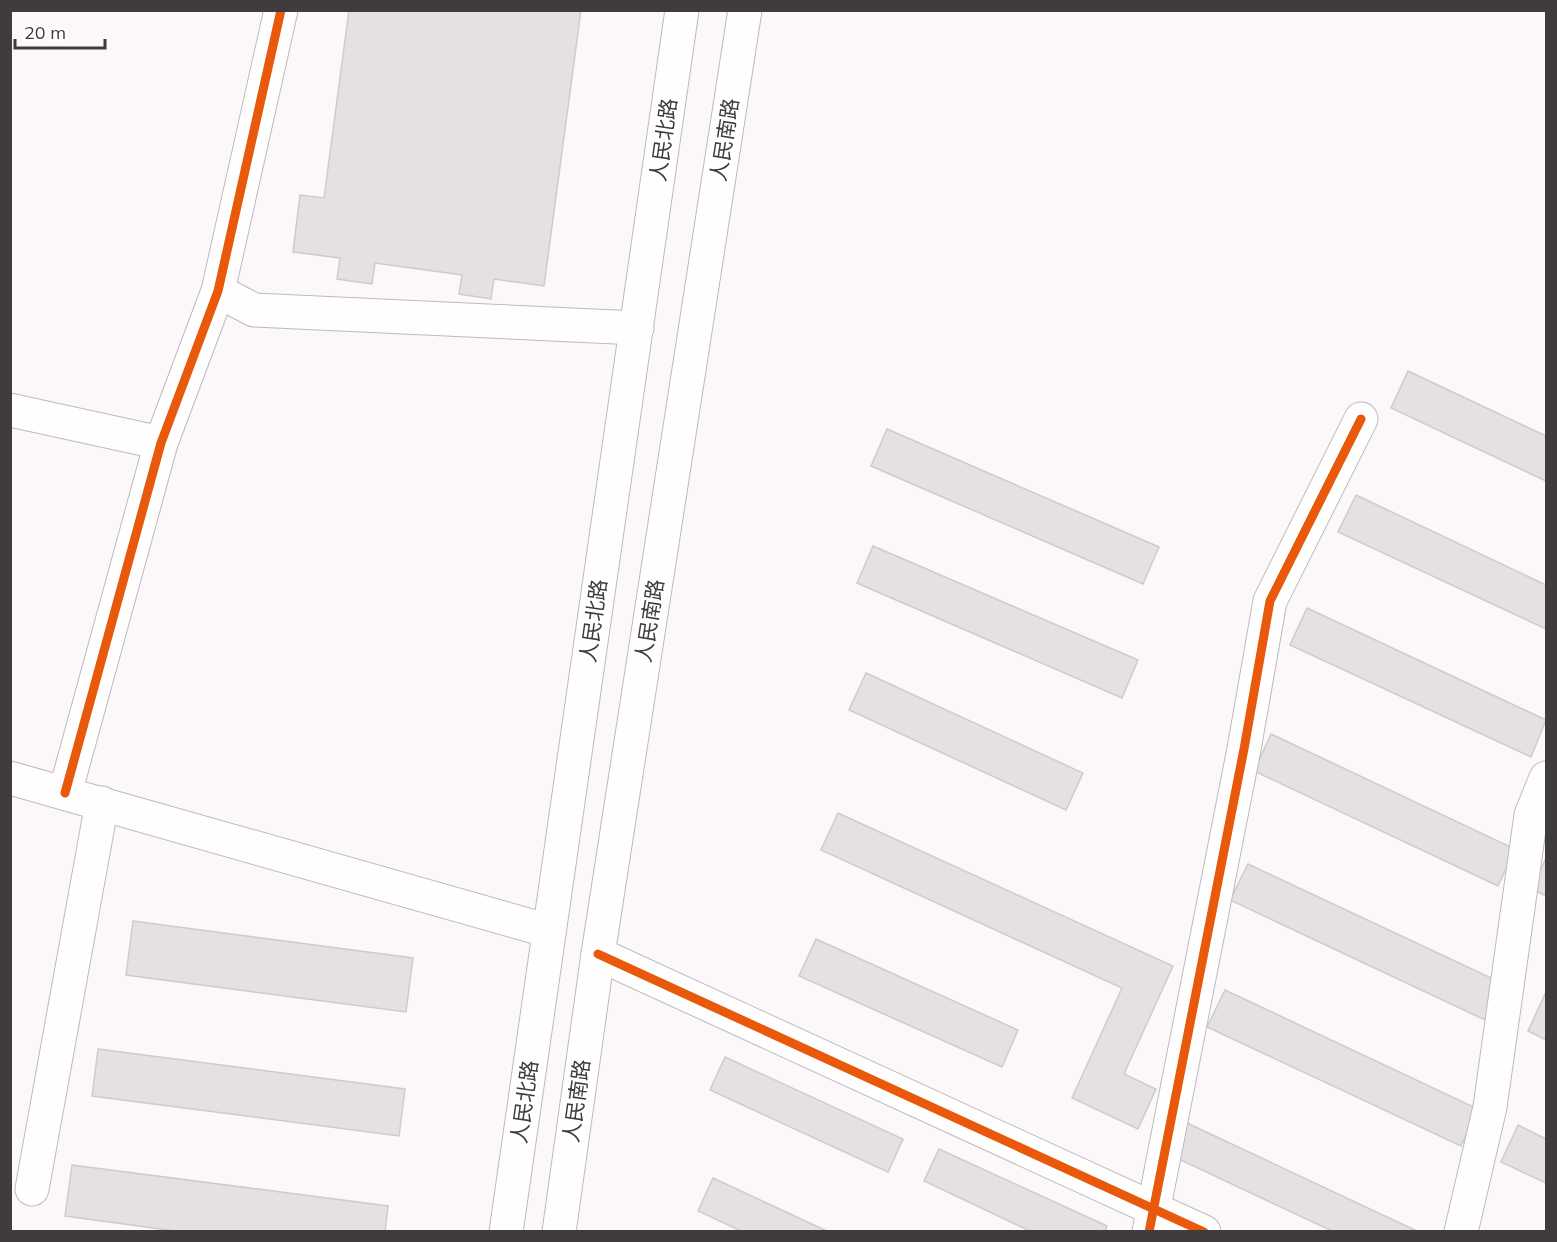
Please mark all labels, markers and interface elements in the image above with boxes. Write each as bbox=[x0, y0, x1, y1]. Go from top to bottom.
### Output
scale bar bbox=[15, 12, 105, 50]
text: 20 m bbox=[24, 21, 66, 44]
street label: 人民北路 bbox=[644, 96, 682, 183]
street label: 人民南路 bbox=[705, 96, 743, 183]
street label: 人民北路 bbox=[574, 577, 612, 664]
street label: 人民南路 bbox=[630, 577, 668, 664]
street label: 人民南路 bbox=[557, 1057, 595, 1144]
street label: 人民北路 bbox=[505, 1058, 543, 1145]

